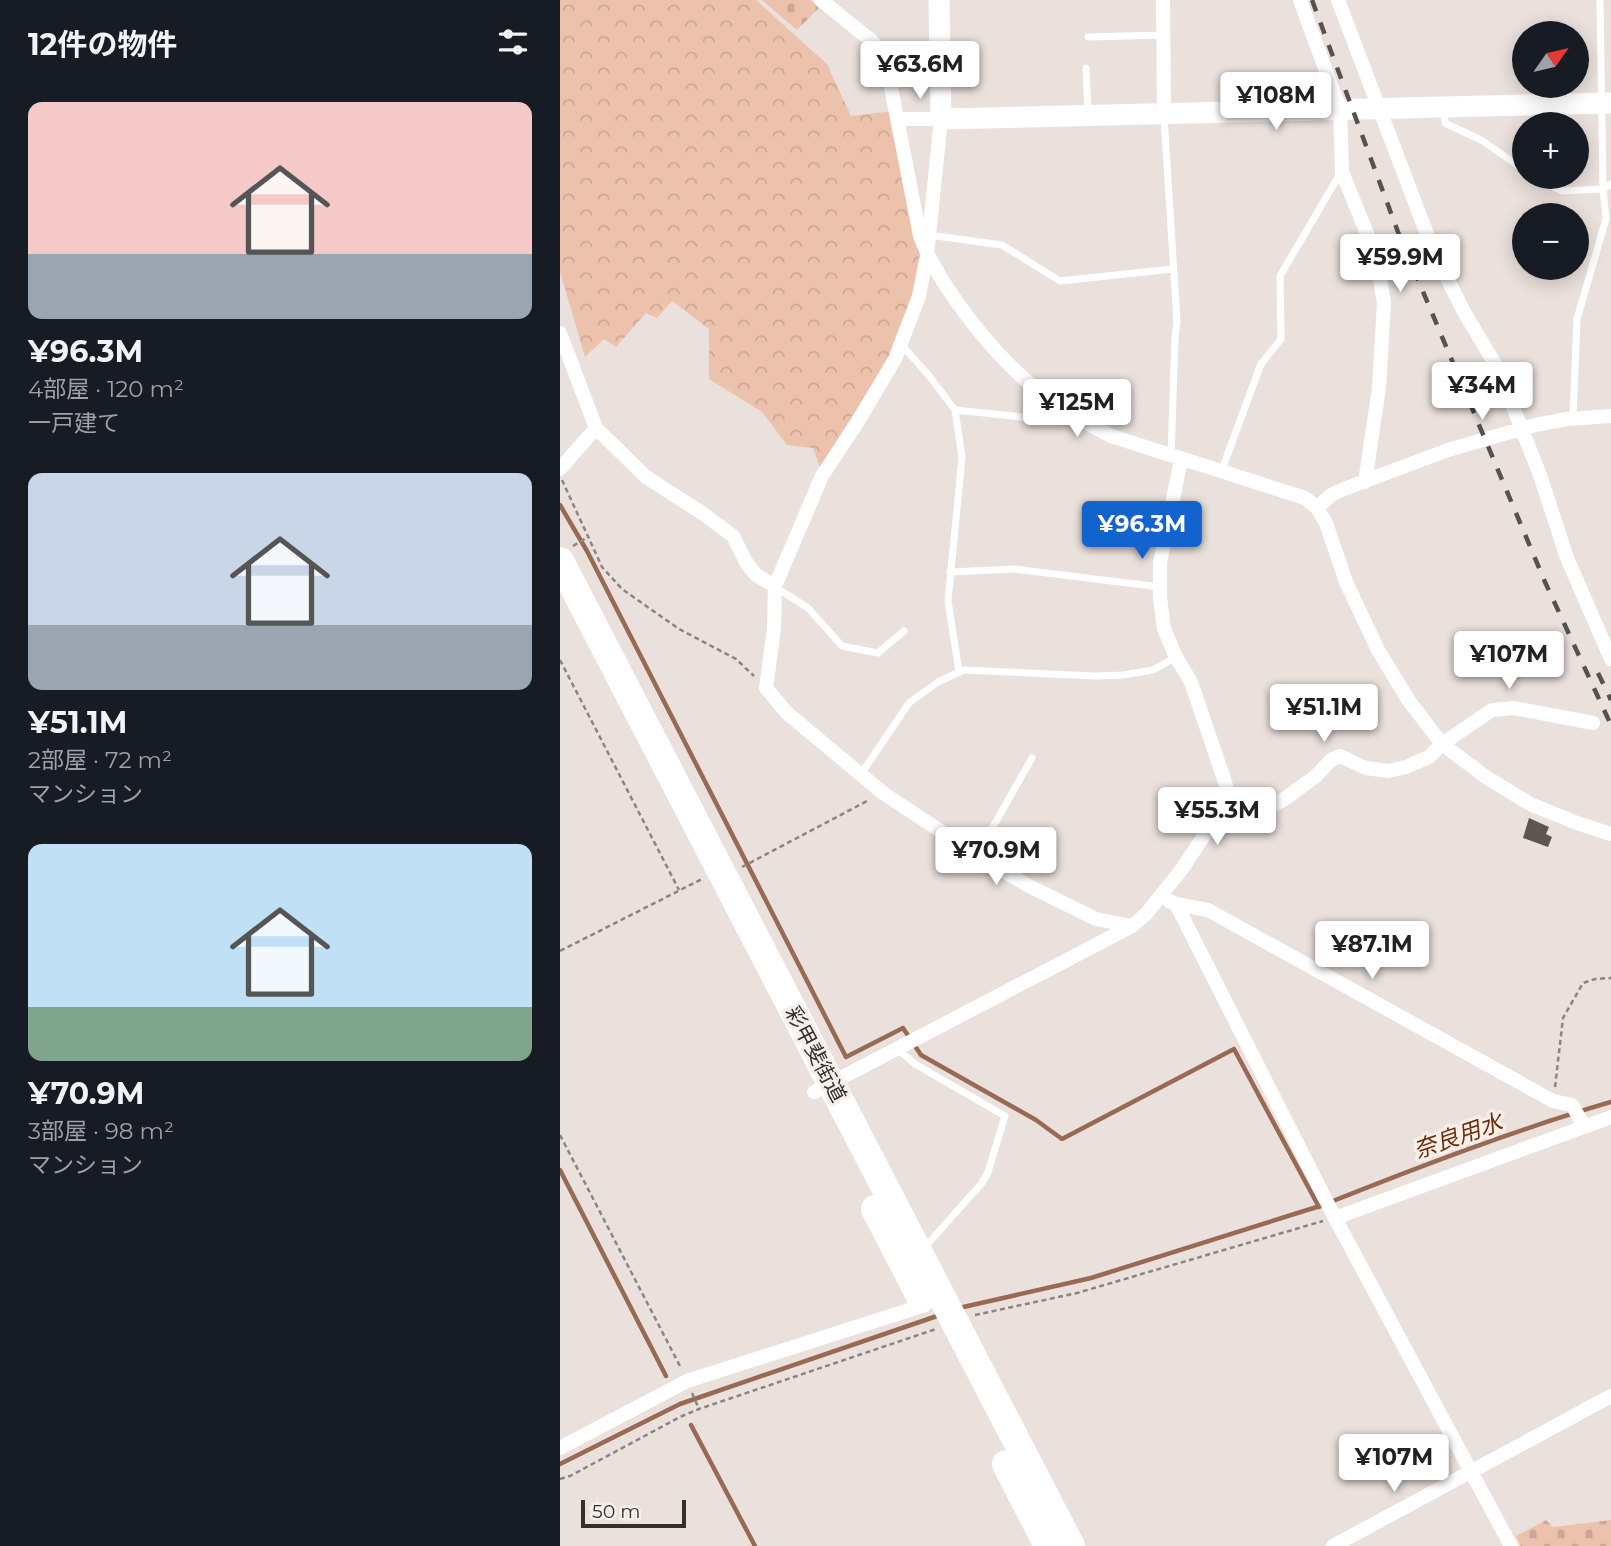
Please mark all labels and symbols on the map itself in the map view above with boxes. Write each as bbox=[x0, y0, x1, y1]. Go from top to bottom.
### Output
north arrow bbox=[1512, 21, 1589, 98]
pin: ¥63.6M bbox=[863, 42, 977, 101]
pin: ¥108M bbox=[1227, 72, 1325, 132]
pin: ¥59.9M bbox=[1343, 234, 1457, 294]
pin: ¥34M bbox=[1441, 362, 1523, 422]
pin: ¥125M bbox=[1028, 380, 1126, 439]
pin: ¥96.3M bbox=[1085, 502, 1199, 561]
pin: ¥107M bbox=[1460, 632, 1558, 691]
pin: ¥51.1M bbox=[1267, 684, 1381, 744]
pin: ¥55.3M bbox=[1160, 788, 1274, 847]
pin: ¥70.9M bbox=[939, 828, 1053, 887]
pin: ¥87.1M bbox=[1315, 922, 1429, 981]
street label: 彩甲斐街道 bbox=[780, 1002, 852, 1106]
water label: 奈良用水 bbox=[1410, 1107, 1509, 1164]
pin: ¥107M bbox=[1345, 1434, 1443, 1494]
scale bar bbox=[581, 1497, 686, 1529]

